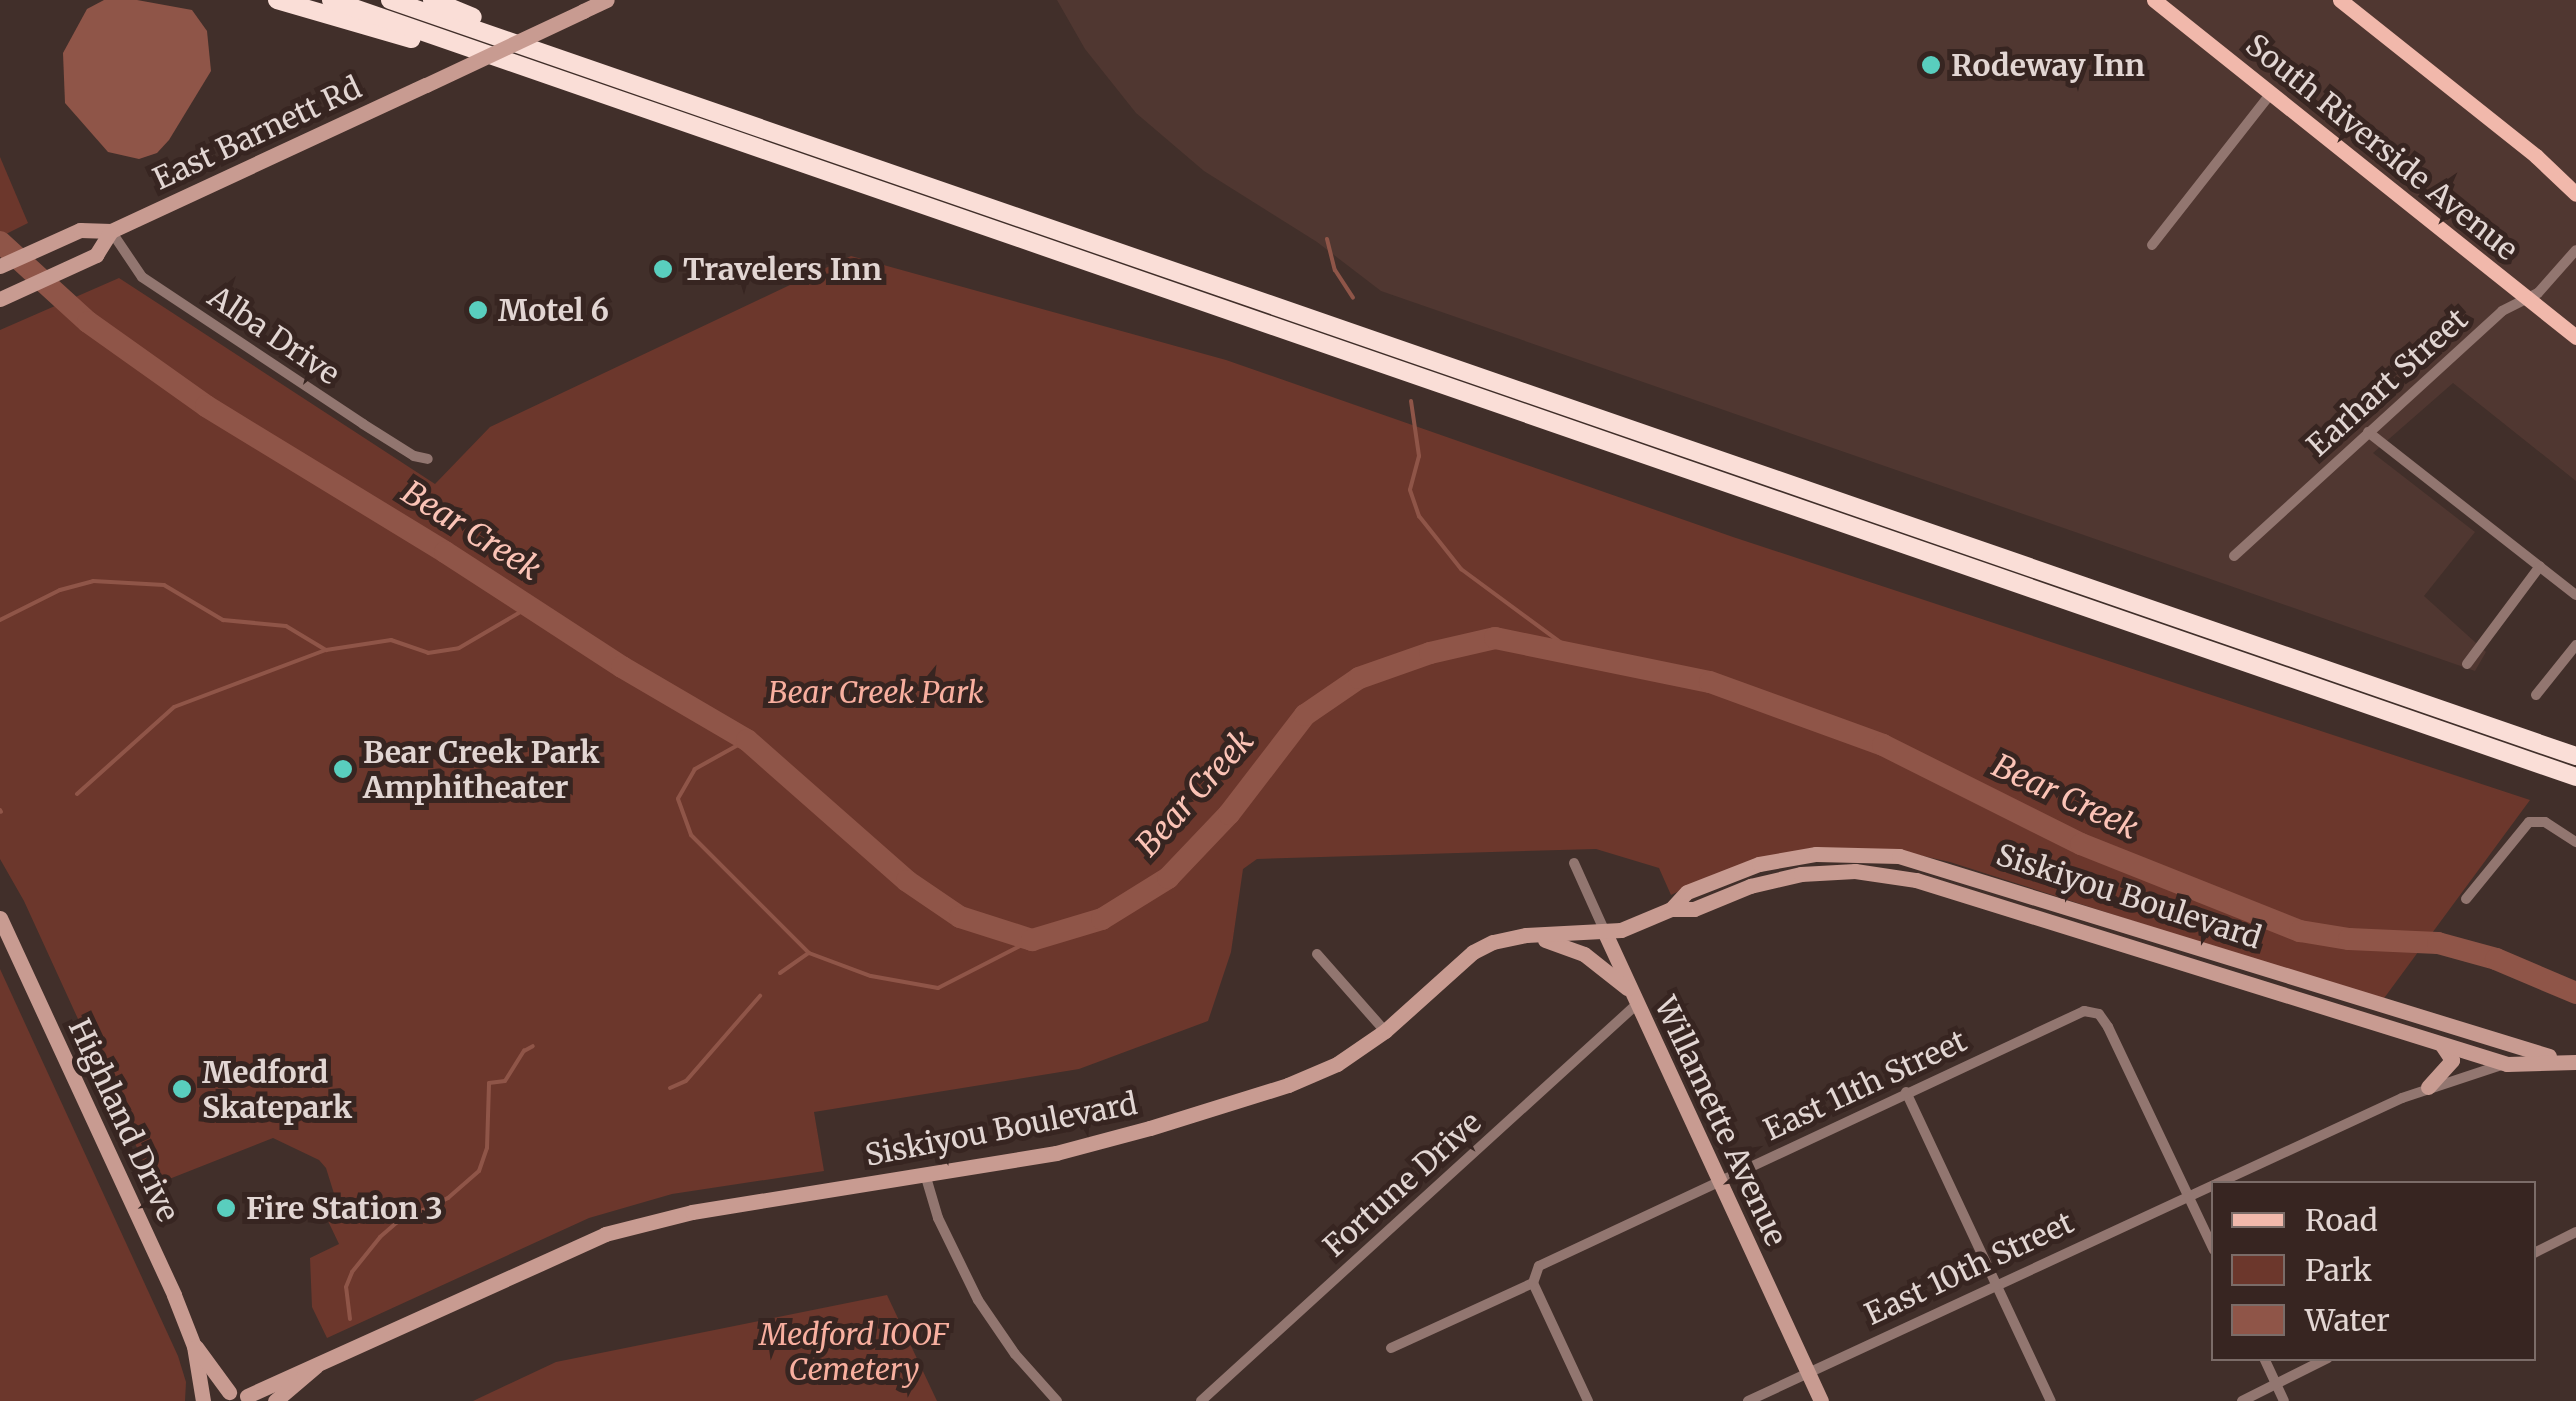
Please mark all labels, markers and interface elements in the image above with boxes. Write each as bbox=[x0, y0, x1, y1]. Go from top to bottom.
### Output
street label: South Riverside Avenue bbox=[2239, 26, 2525, 268]
place label: Rodeway Inn bbox=[1951, 47, 2145, 83]
marker: Rodeway Inn bbox=[1920, 54, 1942, 76]
street label: East Barnett Rd bbox=[147, 69, 367, 197]
place label: Travelers Inn bbox=[683, 251, 882, 287]
marker: Travelers Inn bbox=[652, 258, 674, 280]
street label: Alba Drive bbox=[202, 278, 346, 392]
place label: Motel 6 bbox=[498, 292, 609, 328]
marker: Motel 6 bbox=[467, 299, 489, 321]
street label: Earhart Street bbox=[2300, 301, 2474, 463]
water label: Bear Creek bbox=[395, 473, 547, 589]
park label: Bear Creek Park bbox=[768, 674, 984, 710]
water label: Bear Creek bbox=[1128, 722, 1262, 864]
place label: Bear Creek Park Amphitheater bbox=[363, 734, 599, 804]
water label: Bear Creek bbox=[1986, 747, 2144, 847]
marker: Bear Creek Park Amphitheater bbox=[332, 758, 354, 780]
street label: Siskiyou Boulevard bbox=[1992, 836, 2266, 956]
street label: Willamette Avenue bbox=[1648, 991, 1794, 1251]
street label: Highland Drive bbox=[61, 1013, 187, 1227]
street label: East 11th Street bbox=[1758, 1022, 1972, 1148]
place label: Medford Skatepark bbox=[202, 1054, 352, 1124]
marker: Medford Skatepark bbox=[171, 1078, 193, 1100]
street label: Siskiyou Boulevard bbox=[862, 1085, 1140, 1173]
street label: Fortune Drive bbox=[1316, 1104, 1488, 1264]
legend bbox=[2211, 1181, 2536, 1361]
place label: Fire Station 3 bbox=[246, 1190, 443, 1226]
marker: Fire Station 3 bbox=[215, 1197, 237, 1219]
text: Road bbox=[2305, 1201, 2378, 1239]
street label: East 10th Street bbox=[1859, 1204, 2079, 1332]
text: Park bbox=[2305, 1251, 2372, 1289]
text: Water bbox=[2305, 1301, 2390, 1339]
park label: Medford IOOF Cemetery bbox=[759, 1316, 949, 1386]

